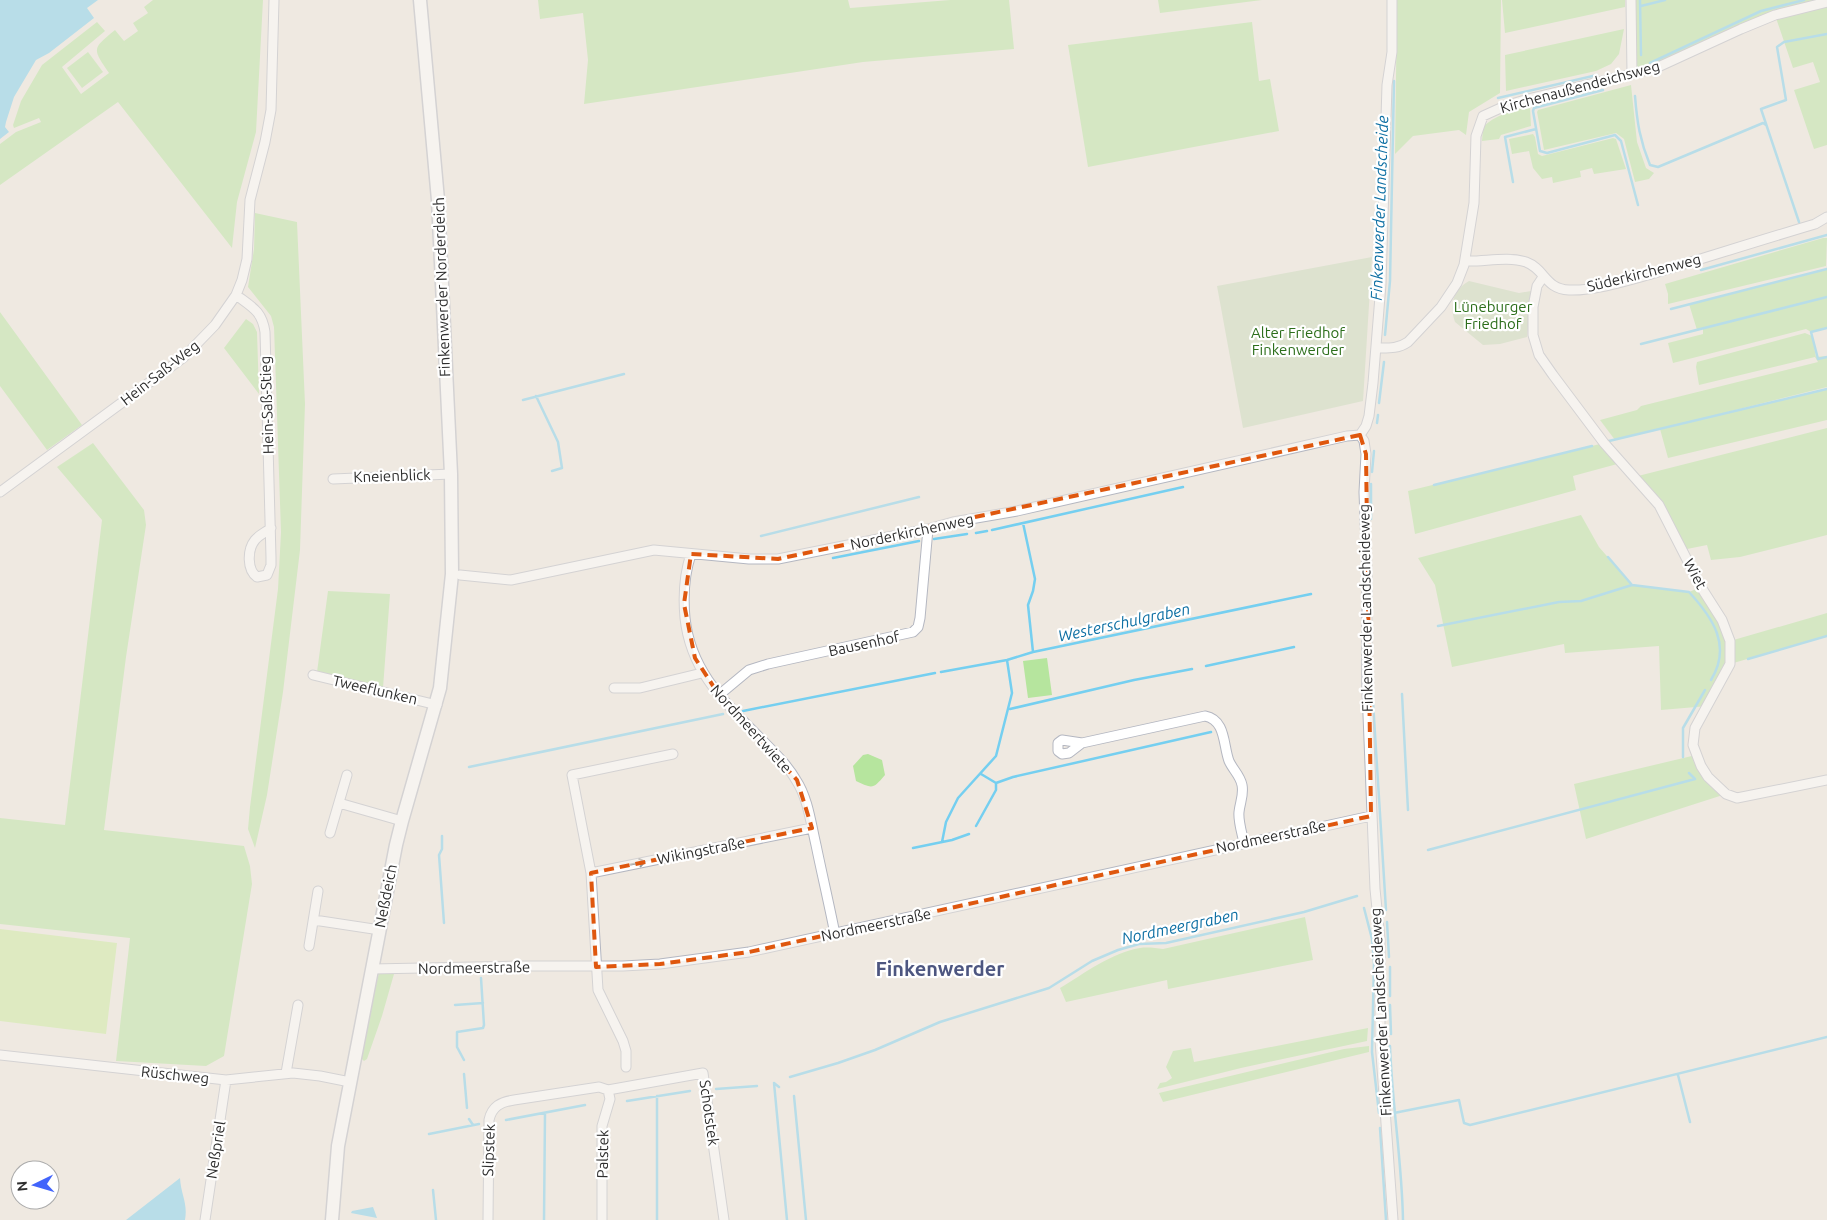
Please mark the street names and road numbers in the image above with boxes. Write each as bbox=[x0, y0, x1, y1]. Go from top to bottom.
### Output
street label: Kirchenaußendeichsweg bbox=[1498, 57, 1662, 116]
street label: Finkenwerder Norderdeich bbox=[430, 197, 453, 377]
street label: Süderkirchenweg bbox=[1585, 250, 1703, 295]
street label: Hein-Saß-Weg bbox=[117, 337, 202, 408]
street label: Hein-Saß-Stieg bbox=[256, 355, 277, 455]
street label: Kneienblick bbox=[353, 466, 431, 485]
street label: Finkenwerder Landscheideweg bbox=[1355, 504, 1376, 712]
street label: Norderkirchenweg bbox=[849, 510, 975, 553]
street label: Wiet bbox=[1680, 556, 1711, 592]
street label: Bausenhof bbox=[827, 628, 901, 659]
street label: Tweeflunken bbox=[331, 672, 419, 708]
street label: Nordmeertwiete bbox=[707, 681, 795, 776]
street label: Nordmeerstraße bbox=[1214, 817, 1328, 856]
street label: Wikingstraße bbox=[655, 834, 746, 867]
street label: Neßdeich bbox=[371, 863, 400, 929]
street label: Nordmeerstraße bbox=[819, 905, 933, 944]
street label: Finkenwerder Landscheideweg bbox=[1367, 908, 1394, 1116]
street label: Nordmeerstraße bbox=[418, 958, 530, 977]
street label: Rüschweg bbox=[140, 1062, 210, 1087]
street label: Schotstek bbox=[696, 1079, 723, 1147]
street label: Neßpriel bbox=[203, 1120, 228, 1180]
street label: Slipstek bbox=[479, 1123, 498, 1176]
street label: Palstek bbox=[594, 1129, 611, 1178]

